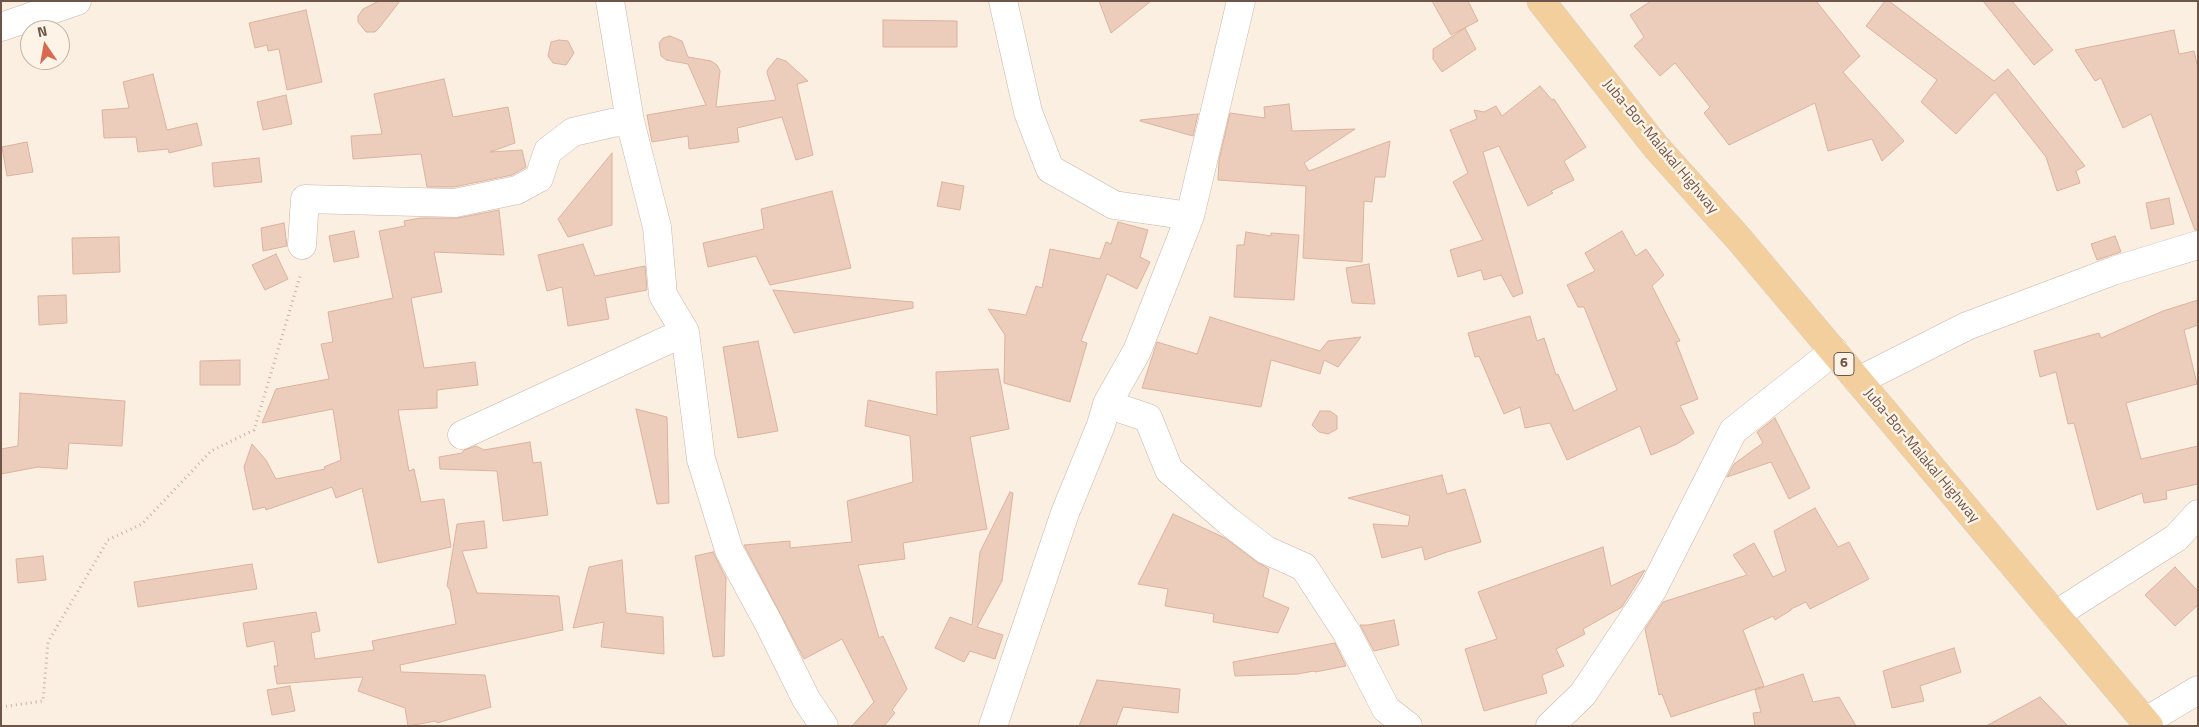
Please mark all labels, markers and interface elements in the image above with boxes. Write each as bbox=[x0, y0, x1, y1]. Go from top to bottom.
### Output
north arrow bbox=[20, 20, 70, 70]
text: N bbox=[35, 20, 49, 42]
street label: Juba-Bor-Malakal Highway bbox=[1598, 76, 1722, 218]
road number: 6 bbox=[1834, 352, 1854, 376]
street label: Juba-Bor-Malakal Highway bbox=[1859, 385, 1983, 527]

